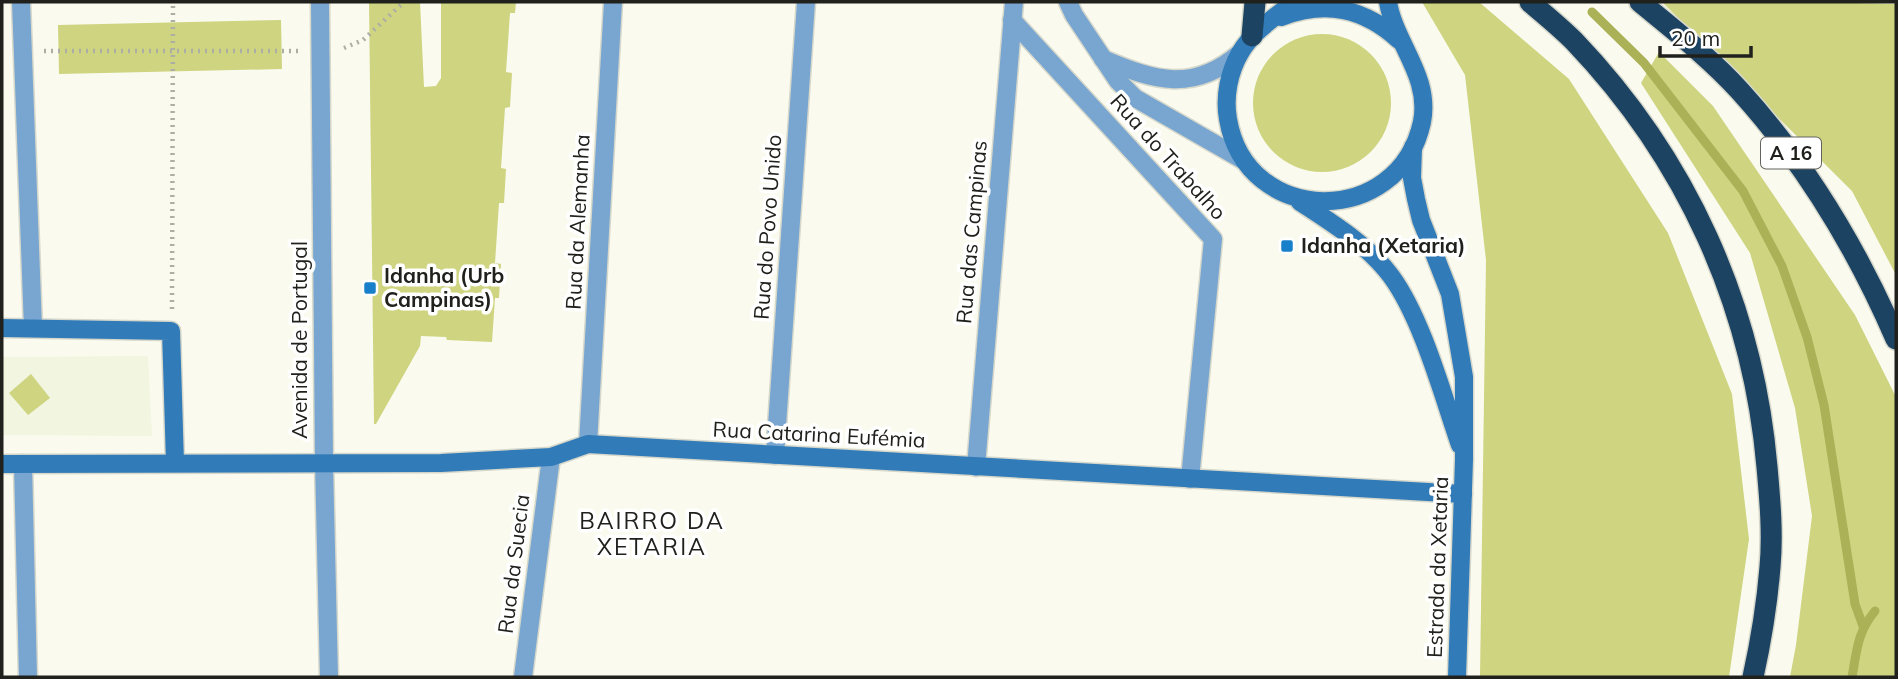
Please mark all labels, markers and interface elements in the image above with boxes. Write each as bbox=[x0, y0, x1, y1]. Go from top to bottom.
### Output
scale bar bbox=[1660, 14, 1751, 58]
text: 20 m bbox=[1671, 25, 1720, 51]
street label: Rua do Trabalho bbox=[1105, 88, 1232, 225]
street label: Rua do Povo Unido bbox=[748, 133, 786, 320]
street label: Rua da Alemanha bbox=[559, 134, 595, 310]
road number: A 16 bbox=[1761, 138, 1821, 168]
street label: Rua das Campinas bbox=[950, 139, 992, 325]
place label: Idanha (Xetaria) bbox=[1301, 232, 1465, 258]
marker: Idanha (Xetaria) bbox=[1279, 238, 1295, 254]
street label: Avenida de Portugal bbox=[286, 241, 312, 439]
place label: Idanha (Urb Campinas) bbox=[384, 262, 504, 312]
marker: Idanha (Urb Campinas) bbox=[362, 280, 378, 296]
street label: Rua Catarina Eufémia bbox=[712, 415, 926, 453]
street label: Estrada da Xetaria bbox=[1421, 476, 1453, 658]
street label: Rua da Suecia bbox=[492, 493, 534, 635]
district label: BAIRRO DA XETARIA bbox=[579, 506, 725, 561]

